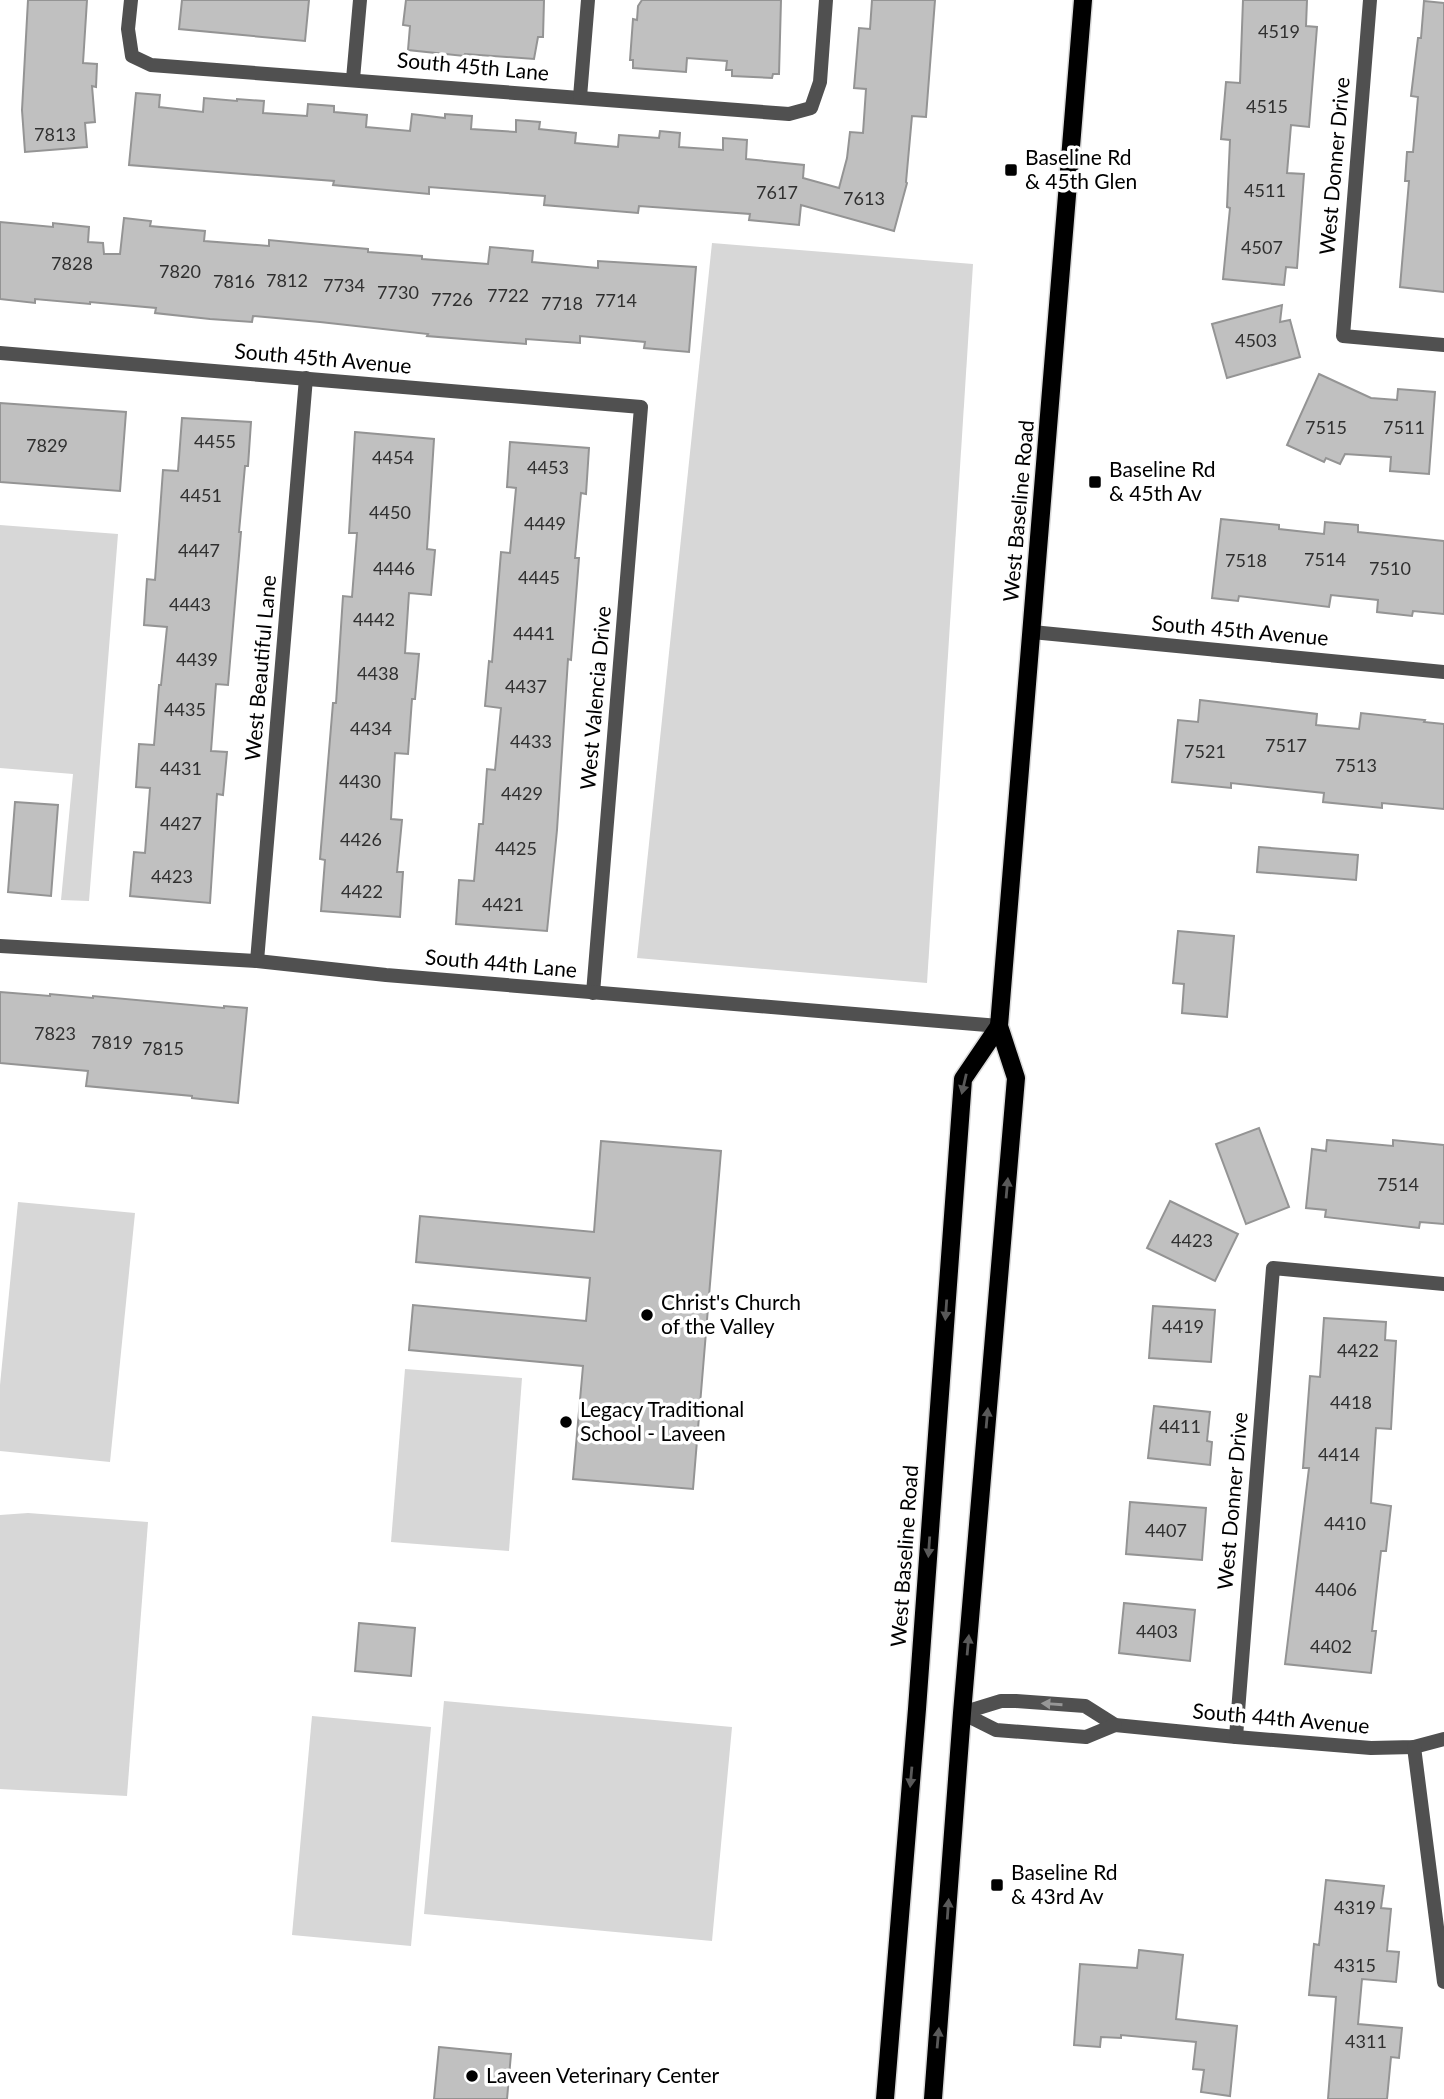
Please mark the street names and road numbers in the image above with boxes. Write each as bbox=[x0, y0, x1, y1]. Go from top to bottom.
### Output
street label: South 45th Lane bbox=[396, 46, 550, 85]
street label: West Donner Drive bbox=[1313, 76, 1354, 256]
street label: South 45th Avenue bbox=[234, 337, 413, 378]
street label: West Baseline Road bbox=[997, 419, 1038, 603]
street label: West Beautiful Lane bbox=[239, 574, 280, 762]
street label: West Valencia Drive bbox=[574, 605, 615, 791]
street label: South 45th Avenue bbox=[1151, 609, 1330, 650]
street label: South 44th Lane bbox=[424, 943, 578, 982]
street label: West Donner Drive bbox=[1211, 1411, 1252, 1591]
street label: West Baseline Road bbox=[885, 1464, 922, 1648]
street label: South 44th Avenue bbox=[1192, 1697, 1371, 1738]

